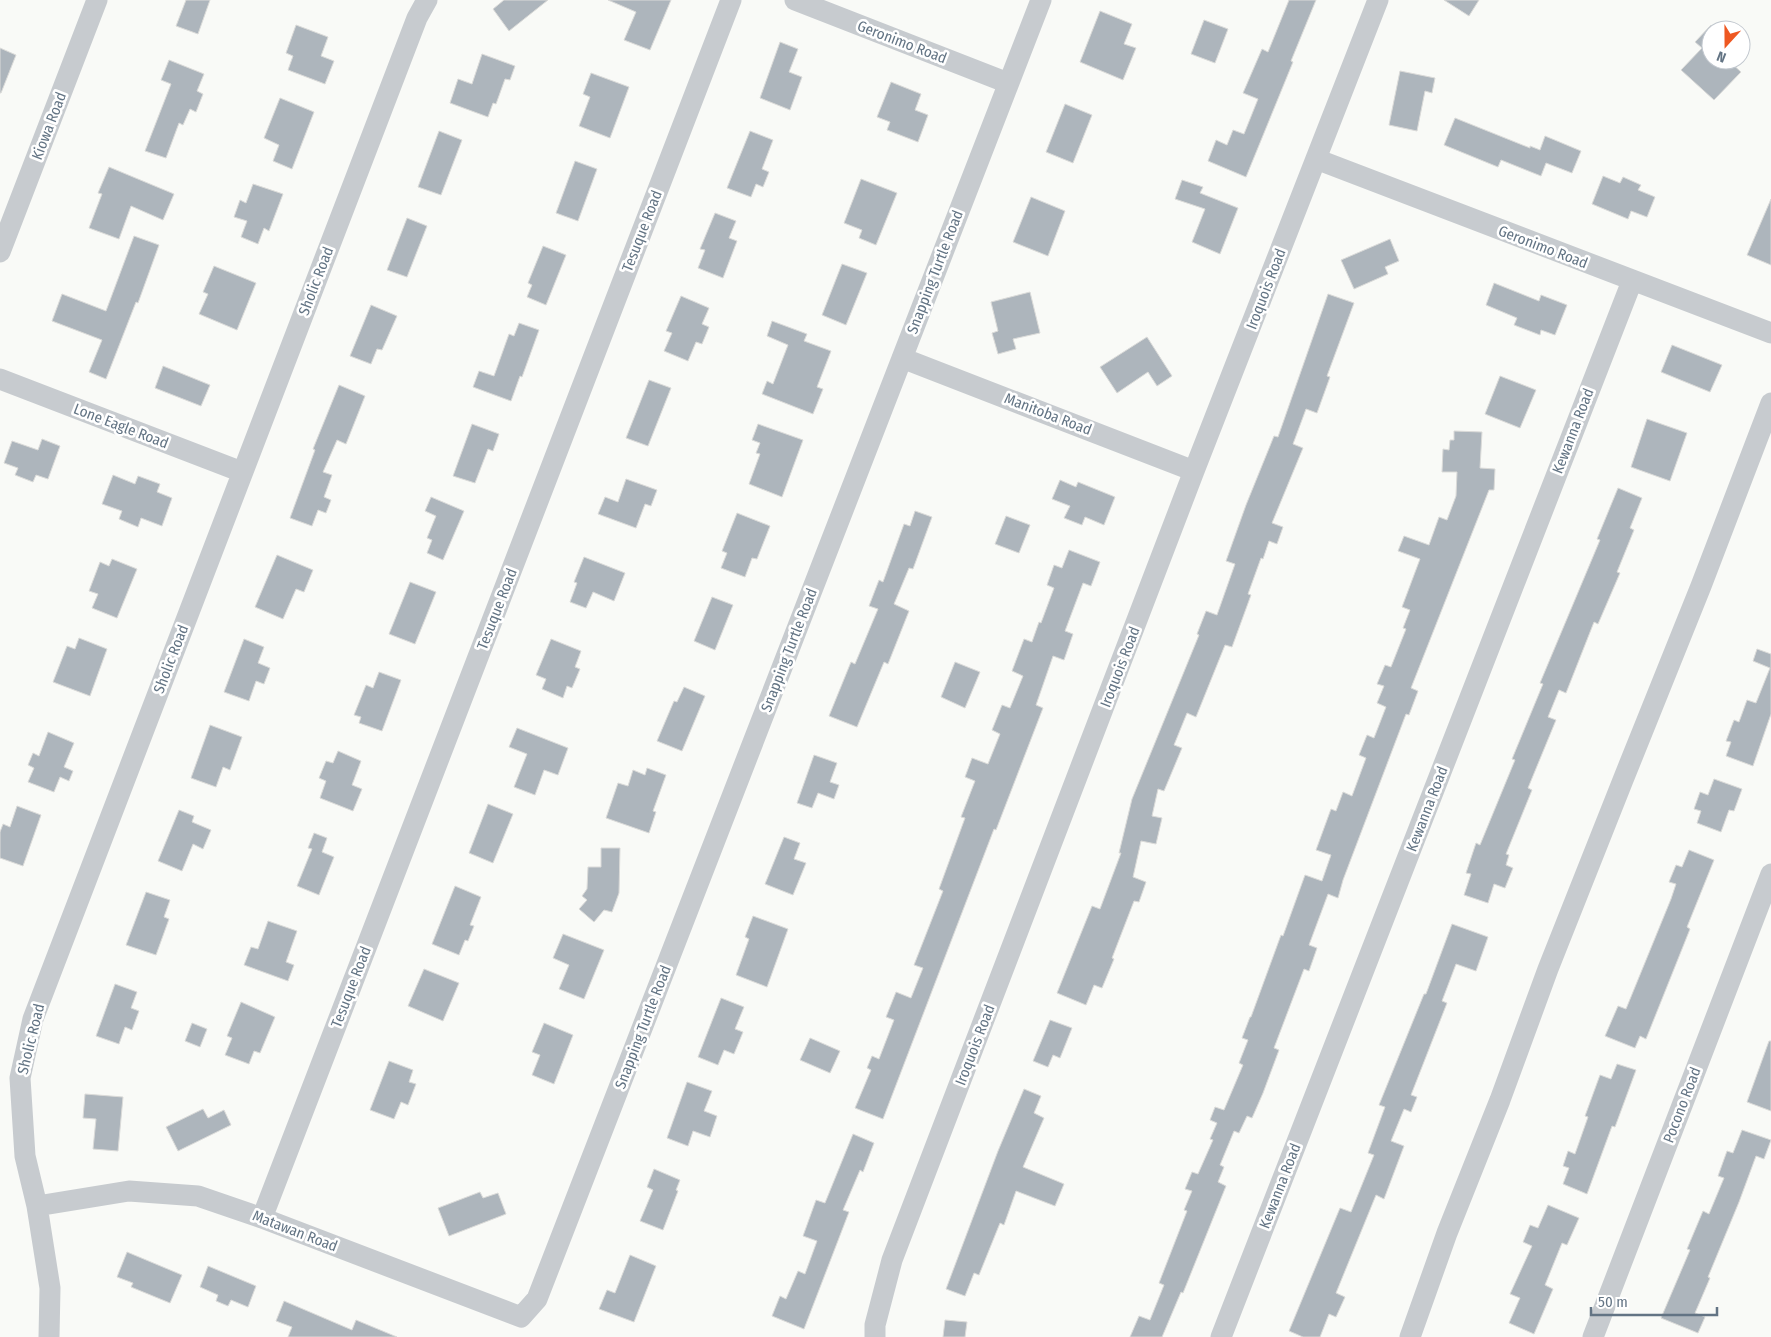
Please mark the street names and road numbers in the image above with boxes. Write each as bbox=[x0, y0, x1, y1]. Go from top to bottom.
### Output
street label: Geronimo Road bbox=[855, 17, 949, 67]
street label: Kiowa Road bbox=[28, 90, 70, 162]
street label: Tesuque Road bbox=[618, 188, 666, 274]
street label: Snapping Turtle Road bbox=[903, 208, 967, 336]
street label: Geronimo Road bbox=[1496, 222, 1590, 272]
street label: Sholic Road bbox=[295, 244, 337, 318]
street label: Iroquois Road bbox=[1242, 246, 1290, 332]
street label: Kewanna Road bbox=[1548, 386, 1598, 476]
street label: Manitoba Road bbox=[1002, 389, 1094, 439]
street label: Lone Eagle Road bbox=[71, 400, 171, 452]
street label: Tesuque Road bbox=[473, 566, 521, 652]
street label: Snapping Turtle Road bbox=[757, 586, 821, 714]
street label: Sholic Road bbox=[150, 622, 192, 696]
street label: Iroquois Road bbox=[1096, 624, 1144, 710]
street label: Kewanna Road bbox=[1402, 764, 1452, 854]
street label: Tesuque Road bbox=[327, 944, 375, 1030]
street label: Snapping Turtle Road bbox=[611, 963, 675, 1091]
street label: Sholic Road bbox=[14, 1002, 48, 1076]
street label: Iroquois Road bbox=[951, 1002, 999, 1088]
street label: Pocono Road bbox=[1659, 1065, 1705, 1145]
street label: Kewanna Road bbox=[1255, 1141, 1305, 1231]
street label: Matawan Road bbox=[250, 1207, 340, 1255]

